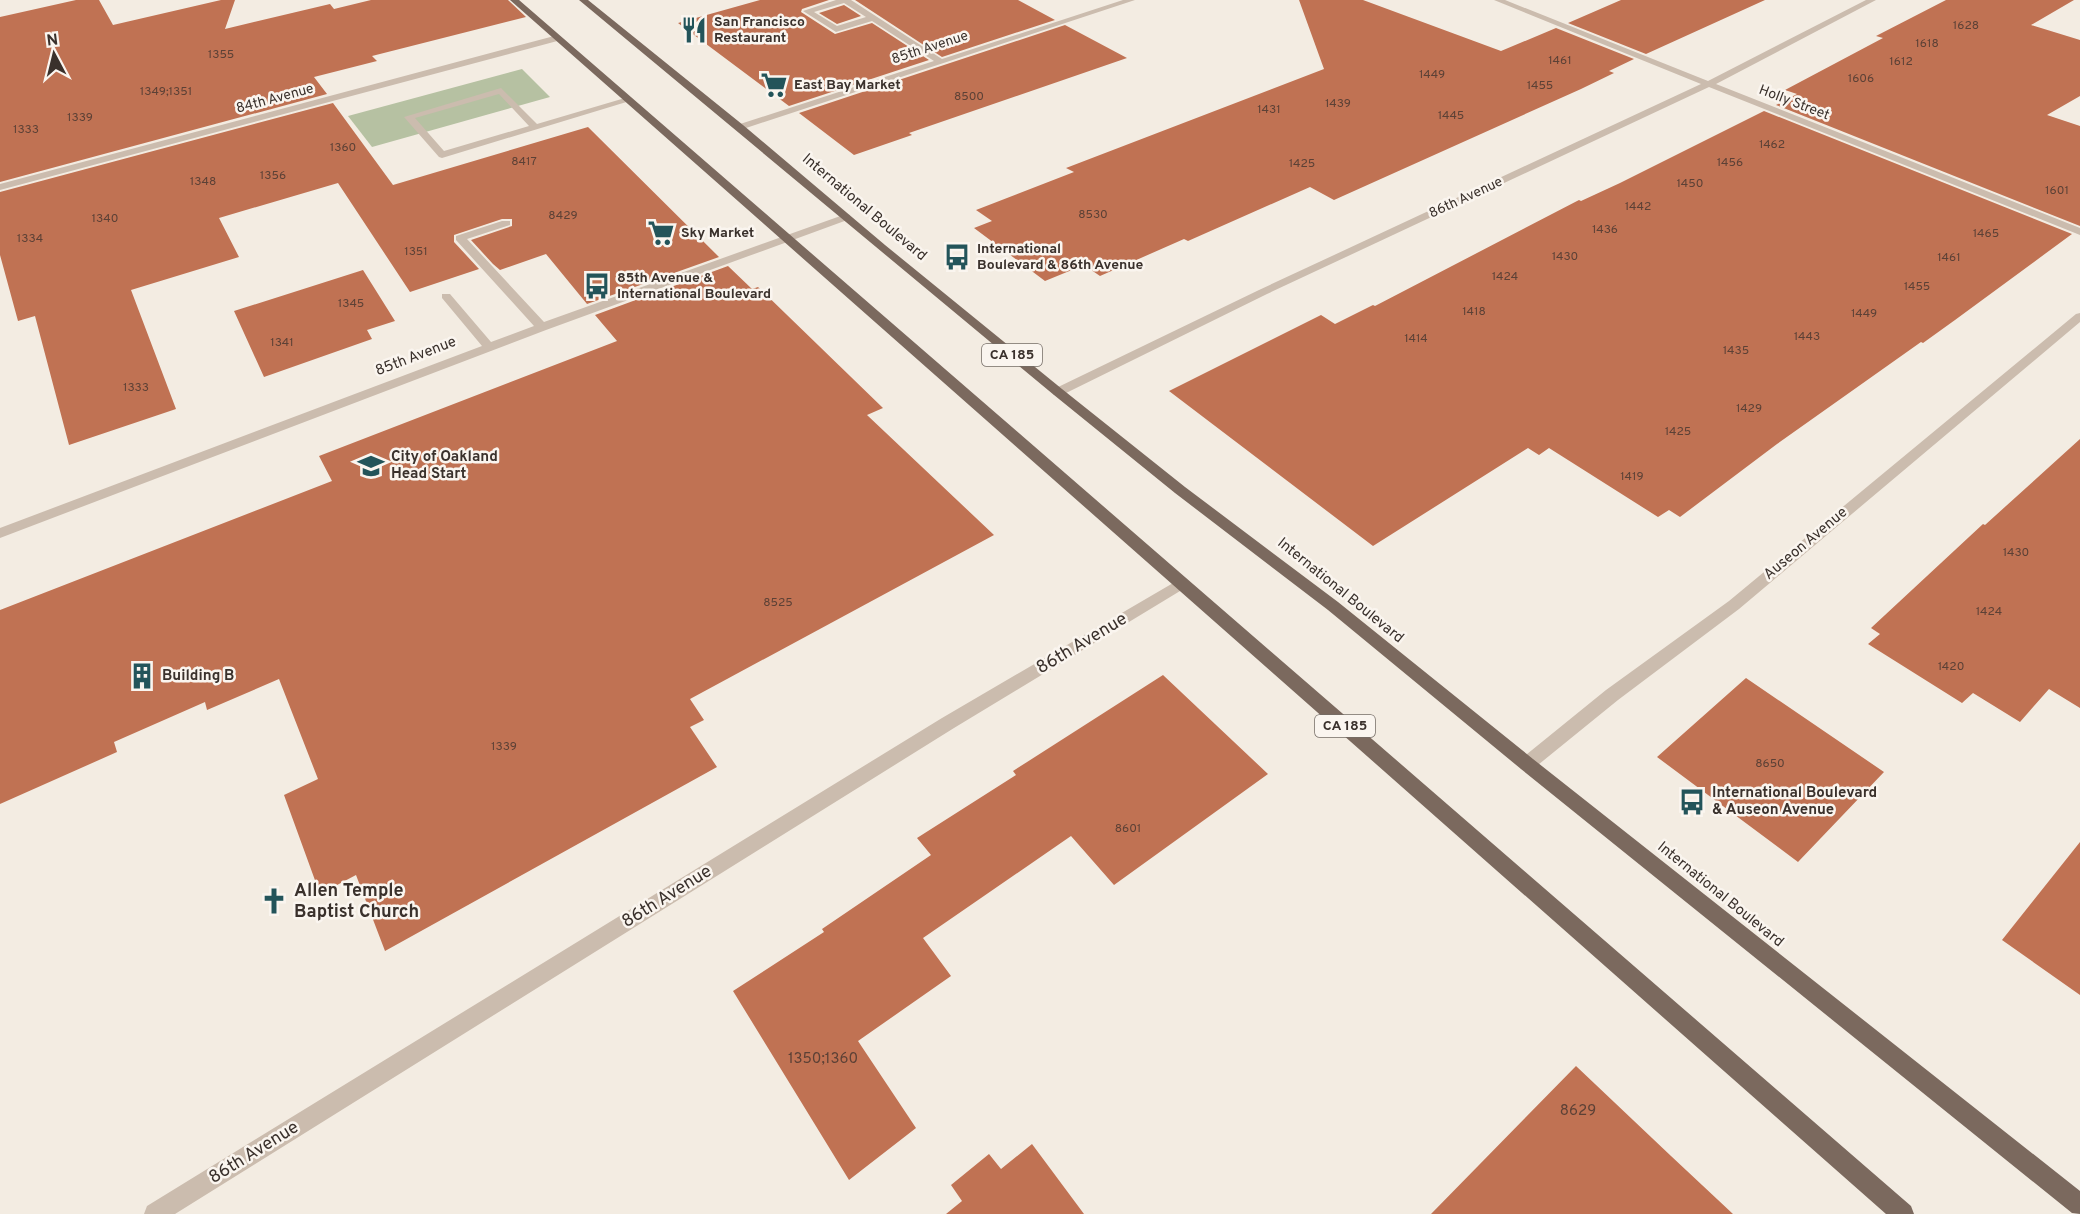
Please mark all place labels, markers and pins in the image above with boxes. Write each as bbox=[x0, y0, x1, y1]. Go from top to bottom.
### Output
place label: San Francisco Restaurant bbox=[714, 14, 805, 47]
restaurant icon: San Francisco Restaurant bbox=[679, 15, 709, 45]
supermarket icon: East Bay Market bbox=[759, 70, 789, 100]
place label: East Bay Market bbox=[794, 77, 901, 94]
supermarket icon: Sky Market bbox=[646, 218, 676, 248]
place label: Sky Market bbox=[681, 225, 754, 242]
place label: International Boulevard & 86th Avenue bbox=[977, 241, 1143, 274]
bus stop icon: International Boulevard & 86th Avenue bbox=[942, 242, 972, 272]
place label: 85th Avenue & International Boulevard bbox=[617, 270, 771, 303]
bus stop icon: 85th Avenue & International Boulevard bbox=[582, 271, 612, 301]
place label: City of Oakland Head Start bbox=[391, 448, 498, 484]
school or university icon: City of Oakland Head Start bbox=[356, 451, 386, 481]
building icon: Building B bbox=[127, 661, 157, 691]
place label: Building B bbox=[162, 667, 234, 686]
place label: International Boulevard & Auseon Avenue bbox=[1712, 784, 1877, 820]
bus stop icon: International Boulevard & Auseon Avenue bbox=[1677, 787, 1707, 817]
place label: Allen Temple Baptist Church bbox=[294, 880, 419, 924]
church icon: Allen Temple Baptist Church bbox=[259, 886, 289, 916]

